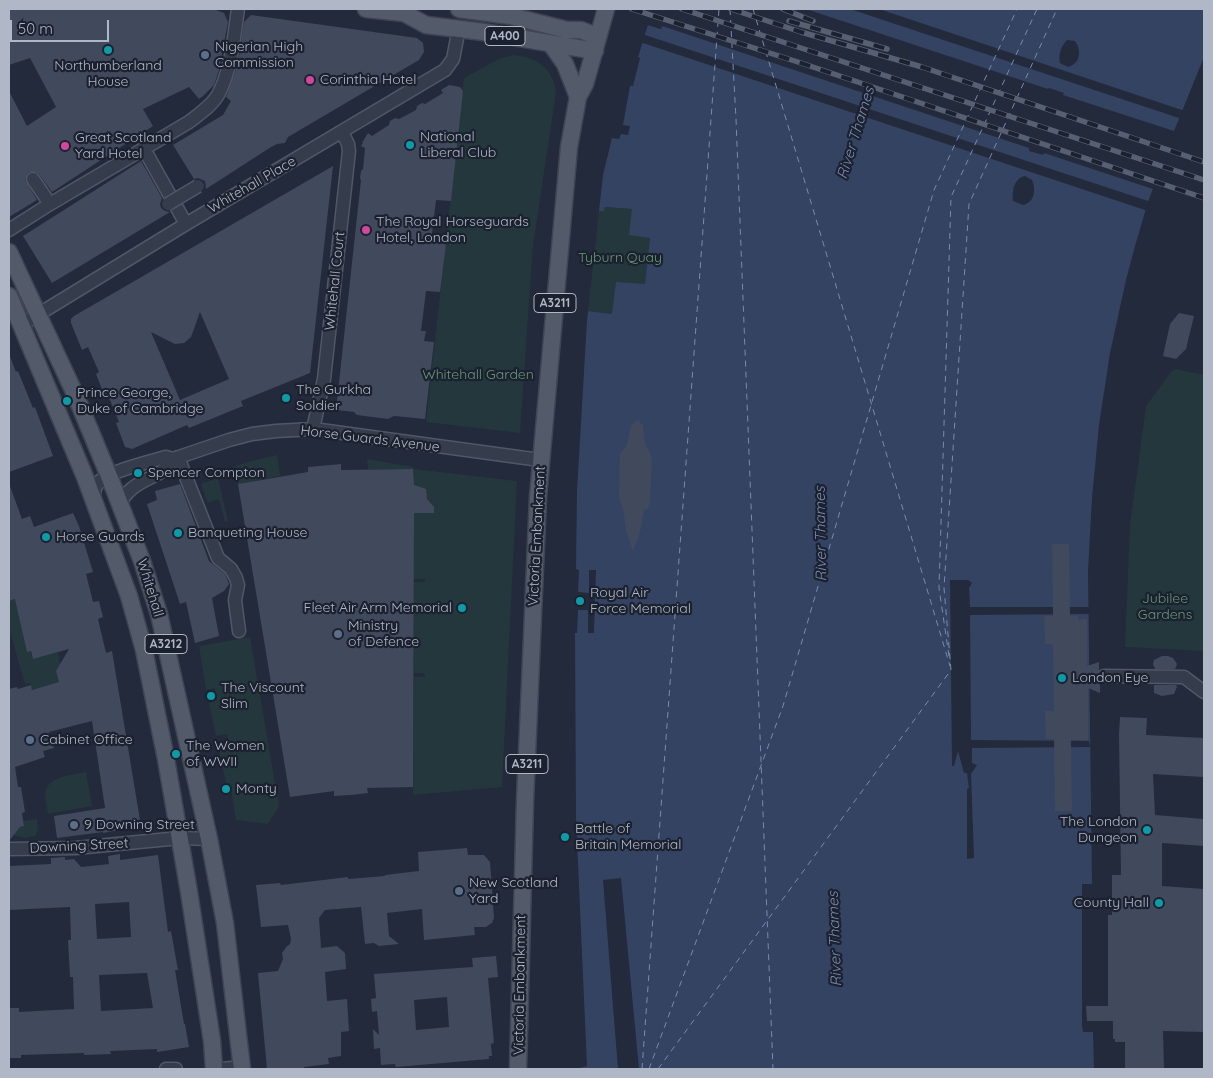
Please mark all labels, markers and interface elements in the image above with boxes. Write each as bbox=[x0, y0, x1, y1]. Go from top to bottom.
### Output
scale bar bbox=[12, 10, 111, 42]
text: 50 m bbox=[18, 19, 53, 38]
road number: A400 bbox=[485, 27, 525, 46]
place label: Nigerian High Commission bbox=[215, 39, 303, 72]
marker: Northumberland House bbox=[102, 44, 114, 56]
marker: Nigerian High Commission bbox=[199, 49, 211, 61]
place label: Northumberland House bbox=[54, 58, 162, 90]
place label: Corinthia Hotel bbox=[320, 72, 416, 88]
marker: Corinthia Hotel bbox=[304, 74, 316, 86]
water label: River Thames bbox=[833, 85, 879, 181]
place label: National Liberal Club bbox=[420, 129, 496, 162]
place label: Great Scotland Yard Hotel bbox=[75, 130, 171, 162]
marker: National Liberal Club bbox=[404, 139, 416, 151]
marker: Great Scotland Yard Hotel bbox=[59, 140, 71, 152]
street label: Whitehall Place bbox=[205, 153, 299, 217]
place label: The Royal Horseguards Hotel, London bbox=[376, 214, 529, 246]
marker: The Royal Horseguards Hotel, London bbox=[360, 224, 372, 236]
street label: Whitehall Court bbox=[321, 231, 349, 331]
park label: Tyburn Quay bbox=[578, 250, 662, 266]
road number: A3211 bbox=[534, 294, 576, 312]
park label: Whitehall Garden bbox=[422, 367, 534, 383]
place label: The Gurkha Soldier bbox=[296, 382, 371, 414]
place label: Prince George, Duke of Cambridge bbox=[77, 385, 203, 418]
marker: The Gurkha Soldier bbox=[280, 392, 292, 404]
marker: Prince George, Duke of Cambridge bbox=[61, 395, 73, 407]
street label: Horse Guards Avenue bbox=[299, 422, 441, 456]
place label: Spencer Compton bbox=[148, 465, 265, 481]
street label: Victoria Embankment bbox=[525, 466, 549, 606]
marker: Spencer Compton bbox=[132, 467, 144, 479]
water label: River Thames bbox=[811, 486, 831, 582]
place label: Banqueting House bbox=[188, 525, 307, 541]
marker: Banqueting House bbox=[172, 527, 184, 539]
place label: Horse Guards bbox=[56, 529, 145, 545]
marker: Horse Guards bbox=[40, 531, 52, 543]
street label: Whitehall bbox=[133, 557, 167, 619]
place label: Royal Air Force Memorial bbox=[590, 585, 691, 618]
park label: Jubilee Gardens bbox=[1138, 591, 1192, 624]
marker: Royal Air Force Memorial bbox=[574, 595, 586, 607]
place label: Fleet Air Arm Memorial bbox=[304, 600, 452, 616]
marker: Fleet Air Arm Memorial bbox=[456, 602, 468, 614]
place label: Ministry of Defence bbox=[348, 618, 419, 650]
marker: Ministry of Defence bbox=[332, 628, 344, 640]
road number: A3212 bbox=[145, 634, 187, 654]
place label: London Eye bbox=[1072, 670, 1148, 686]
marker: London Eye bbox=[1056, 672, 1068, 684]
place label: The Viscount Slim bbox=[221, 680, 305, 712]
marker: The Viscount Slim bbox=[205, 690, 217, 702]
place label: Cabinet Office bbox=[40, 732, 133, 748]
marker: Cabinet Office bbox=[24, 734, 36, 746]
place label: The Women of WWII bbox=[186, 738, 265, 770]
marker: The Women of WWII bbox=[170, 748, 182, 760]
road number: A3211 bbox=[506, 754, 548, 774]
place label: Monty bbox=[236, 781, 277, 797]
marker: Monty bbox=[220, 783, 232, 795]
place label: The London Dungeon bbox=[1060, 814, 1137, 846]
place label: 9 Downing Street bbox=[84, 817, 195, 833]
marker: 9 Downing Street bbox=[68, 819, 80, 831]
place label: Battle of Britain Memorial bbox=[575, 821, 681, 854]
marker: The London Dungeon bbox=[1141, 824, 1153, 836]
marker: Battle of Britain Memorial bbox=[559, 831, 571, 843]
street label: Downing Street bbox=[29, 835, 129, 857]
place label: New Scotland Yard bbox=[469, 875, 558, 908]
marker: New Scotland Yard bbox=[453, 885, 465, 897]
water label: River Thames bbox=[824, 891, 846, 987]
place label: County Hall bbox=[1074, 895, 1149, 911]
marker: County Hall bbox=[1153, 897, 1165, 909]
street label: Victoria Embankment bbox=[510, 915, 530, 1055]

